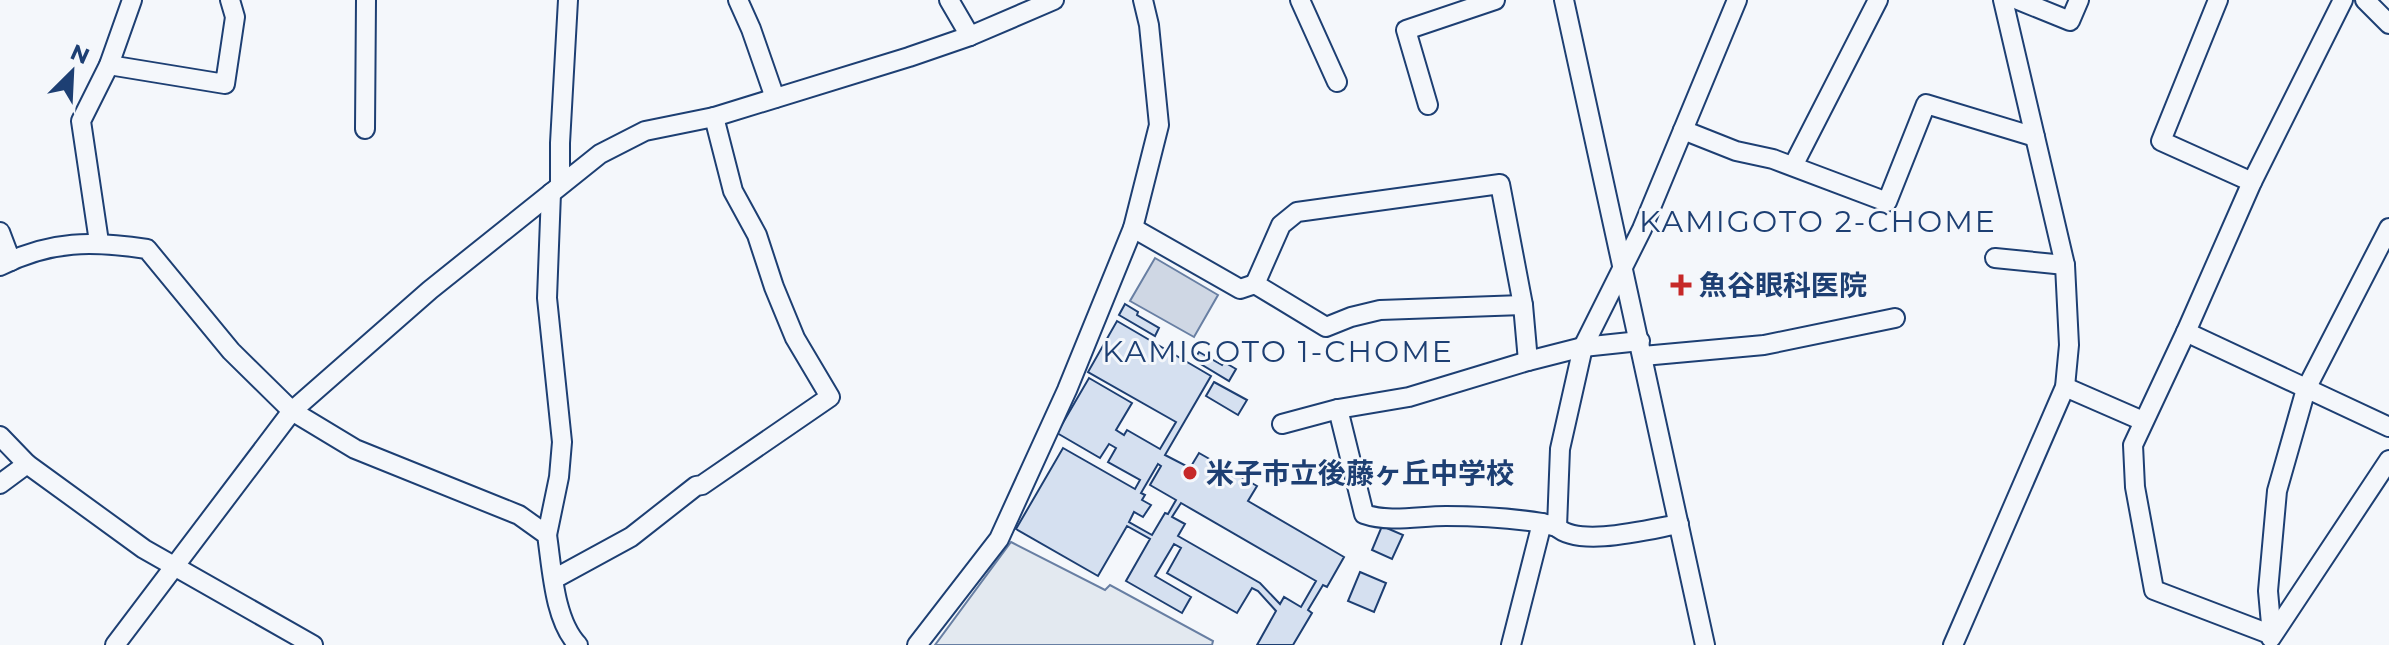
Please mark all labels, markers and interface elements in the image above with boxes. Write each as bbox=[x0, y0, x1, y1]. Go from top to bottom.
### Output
north arrow bbox=[32, 32, 112, 112]
text: N bbox=[66, 38, 94, 70]
district label: KAMIGOTO 2-CHOME bbox=[1639, 203, 1997, 240]
place label: 魚谷眼科医院 bbox=[1699, 268, 1867, 302]
marker: 魚谷眼科医院 bbox=[1670, 274, 1692, 296]
district label: KAMIGOTO 1-CHOME bbox=[1102, 333, 1454, 370]
place label: 米子市立後藤ヶ丘中学校 bbox=[1206, 456, 1514, 490]
marker: 米子市立後藤ヶ丘中学校 bbox=[1181, 464, 1199, 482]

